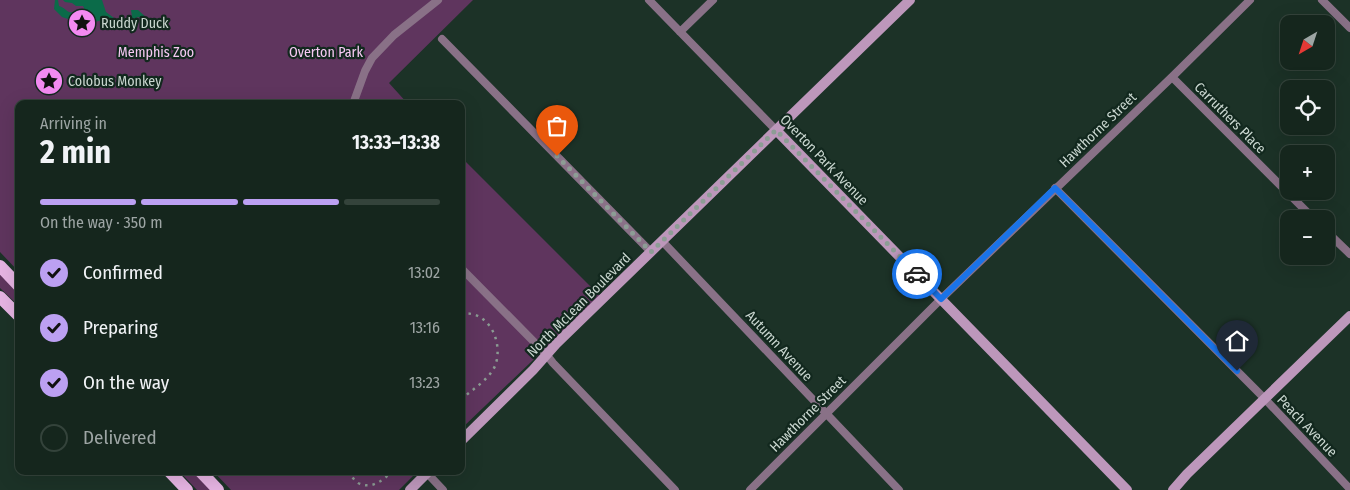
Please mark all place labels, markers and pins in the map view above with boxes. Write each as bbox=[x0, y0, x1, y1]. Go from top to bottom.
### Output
place icon: Ruddy Duck bbox=[67, 8, 97, 38]
place label: Ruddy Duck bbox=[101, 15, 169, 32]
place icon: Colobus Monkey bbox=[34, 66, 64, 96]
place label: Colobus Monkey bbox=[68, 73, 162, 90]
pin bbox=[536, 105, 578, 156]
pin bbox=[1216, 320, 1258, 371]

